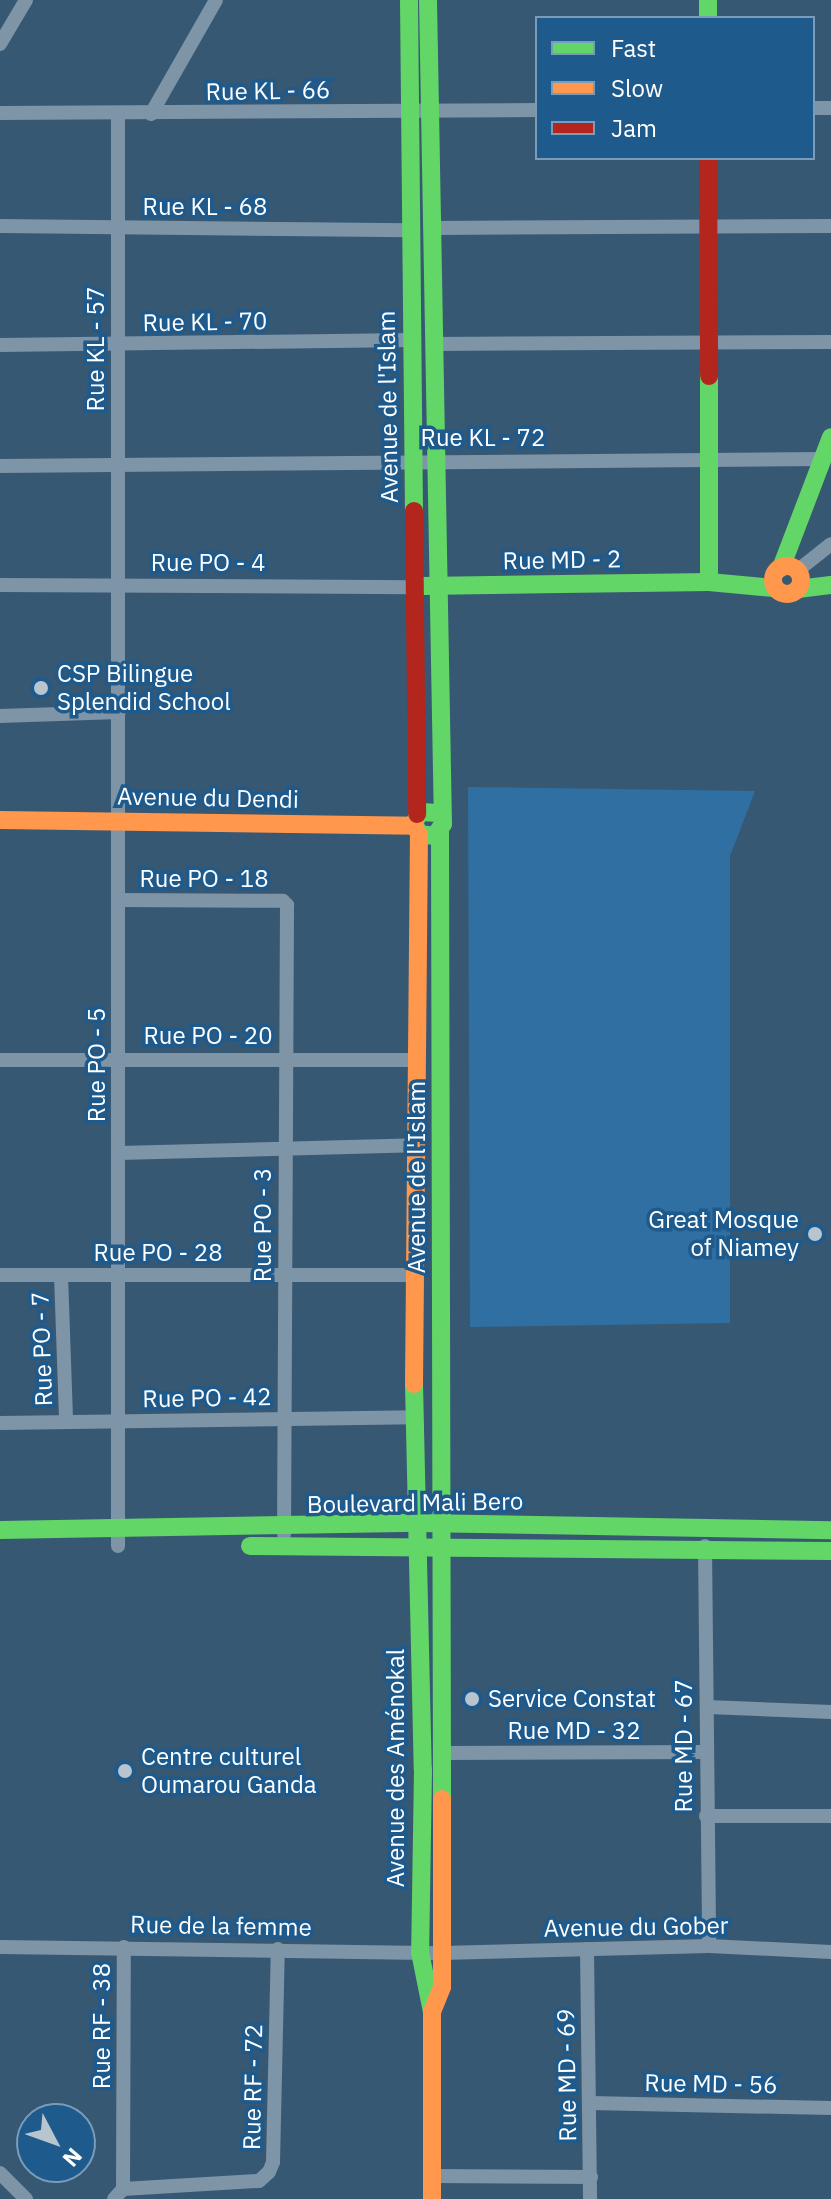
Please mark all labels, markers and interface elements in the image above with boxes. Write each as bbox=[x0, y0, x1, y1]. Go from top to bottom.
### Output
legend bbox=[535, 16, 815, 160]
text: Fast bbox=[611, 32, 656, 64]
text: Slow bbox=[611, 72, 663, 104]
street label: Rue KL - 66 bbox=[205, 76, 331, 106]
text: Jam bbox=[611, 112, 657, 144]
street label: Rue KL - 68 bbox=[143, 193, 267, 221]
street label: Rue KL - 57 bbox=[82, 287, 110, 411]
street label: Rue KL - 70 bbox=[142, 307, 268, 337]
street label: Avenue de l'Islam bbox=[372, 311, 404, 503]
street label: Rue KL - 72 bbox=[421, 424, 545, 452]
street label: Rue MD - 2 bbox=[502, 545, 622, 575]
street label: Rue PO - 4 bbox=[151, 549, 265, 577]
place label: CSP Bilingue Splendid School bbox=[57, 660, 231, 716]
marker: CSP Bilingue Splendid School bbox=[32, 679, 50, 697]
street label: Avenue du Dendi bbox=[117, 782, 299, 814]
street label: Rue PO - 18 bbox=[139, 865, 269, 893]
street label: Rue PO - 5 bbox=[83, 1008, 111, 1122]
street label: Rue PO - 20 bbox=[143, 1022, 273, 1050]
street label: Avenue de l'Islam bbox=[403, 1081, 431, 1273]
street label: Rue PO - 3 bbox=[249, 1168, 277, 1282]
place label: Great Mosque of Niamey bbox=[648, 1206, 799, 1262]
marker: Great Mosque of Niamey bbox=[806, 1225, 824, 1243]
street label: Rue PO - 28 bbox=[93, 1239, 223, 1267]
street label: Rue PO - 7 bbox=[26, 1291, 58, 1407]
street label: Rue PO - 42 bbox=[142, 1382, 272, 1414]
street label: Boulevard Mali Bero bbox=[307, 1487, 523, 1519]
street label: Avenue des Aménokal bbox=[382, 1649, 410, 1887]
street label: Rue MD - 67 bbox=[670, 1679, 698, 1813]
place label: Service Constat bbox=[488, 1685, 656, 1713]
marker: Service Constat bbox=[463, 1690, 481, 1708]
street label: Rue MD - 32 bbox=[507, 1717, 641, 1745]
place label: Centre culturel Oumarou Ganda bbox=[141, 1743, 317, 1799]
marker: Centre culturel Oumarou Ganda bbox=[116, 1762, 134, 1780]
street label: Rue de la femme bbox=[130, 1910, 312, 1942]
street label: Avenue du Gober bbox=[543, 1911, 729, 1943]
street label: Rue RF - 38 bbox=[88, 1963, 116, 2089]
street label: Rue MD - 69 bbox=[551, 2008, 583, 2142]
street label: Rue RF - 72 bbox=[237, 2024, 269, 2150]
street label: Rue MD - 56 bbox=[644, 2068, 778, 2100]
north arrow bbox=[16, 2103, 96, 2183]
text: N bbox=[57, 2142, 89, 2173]

